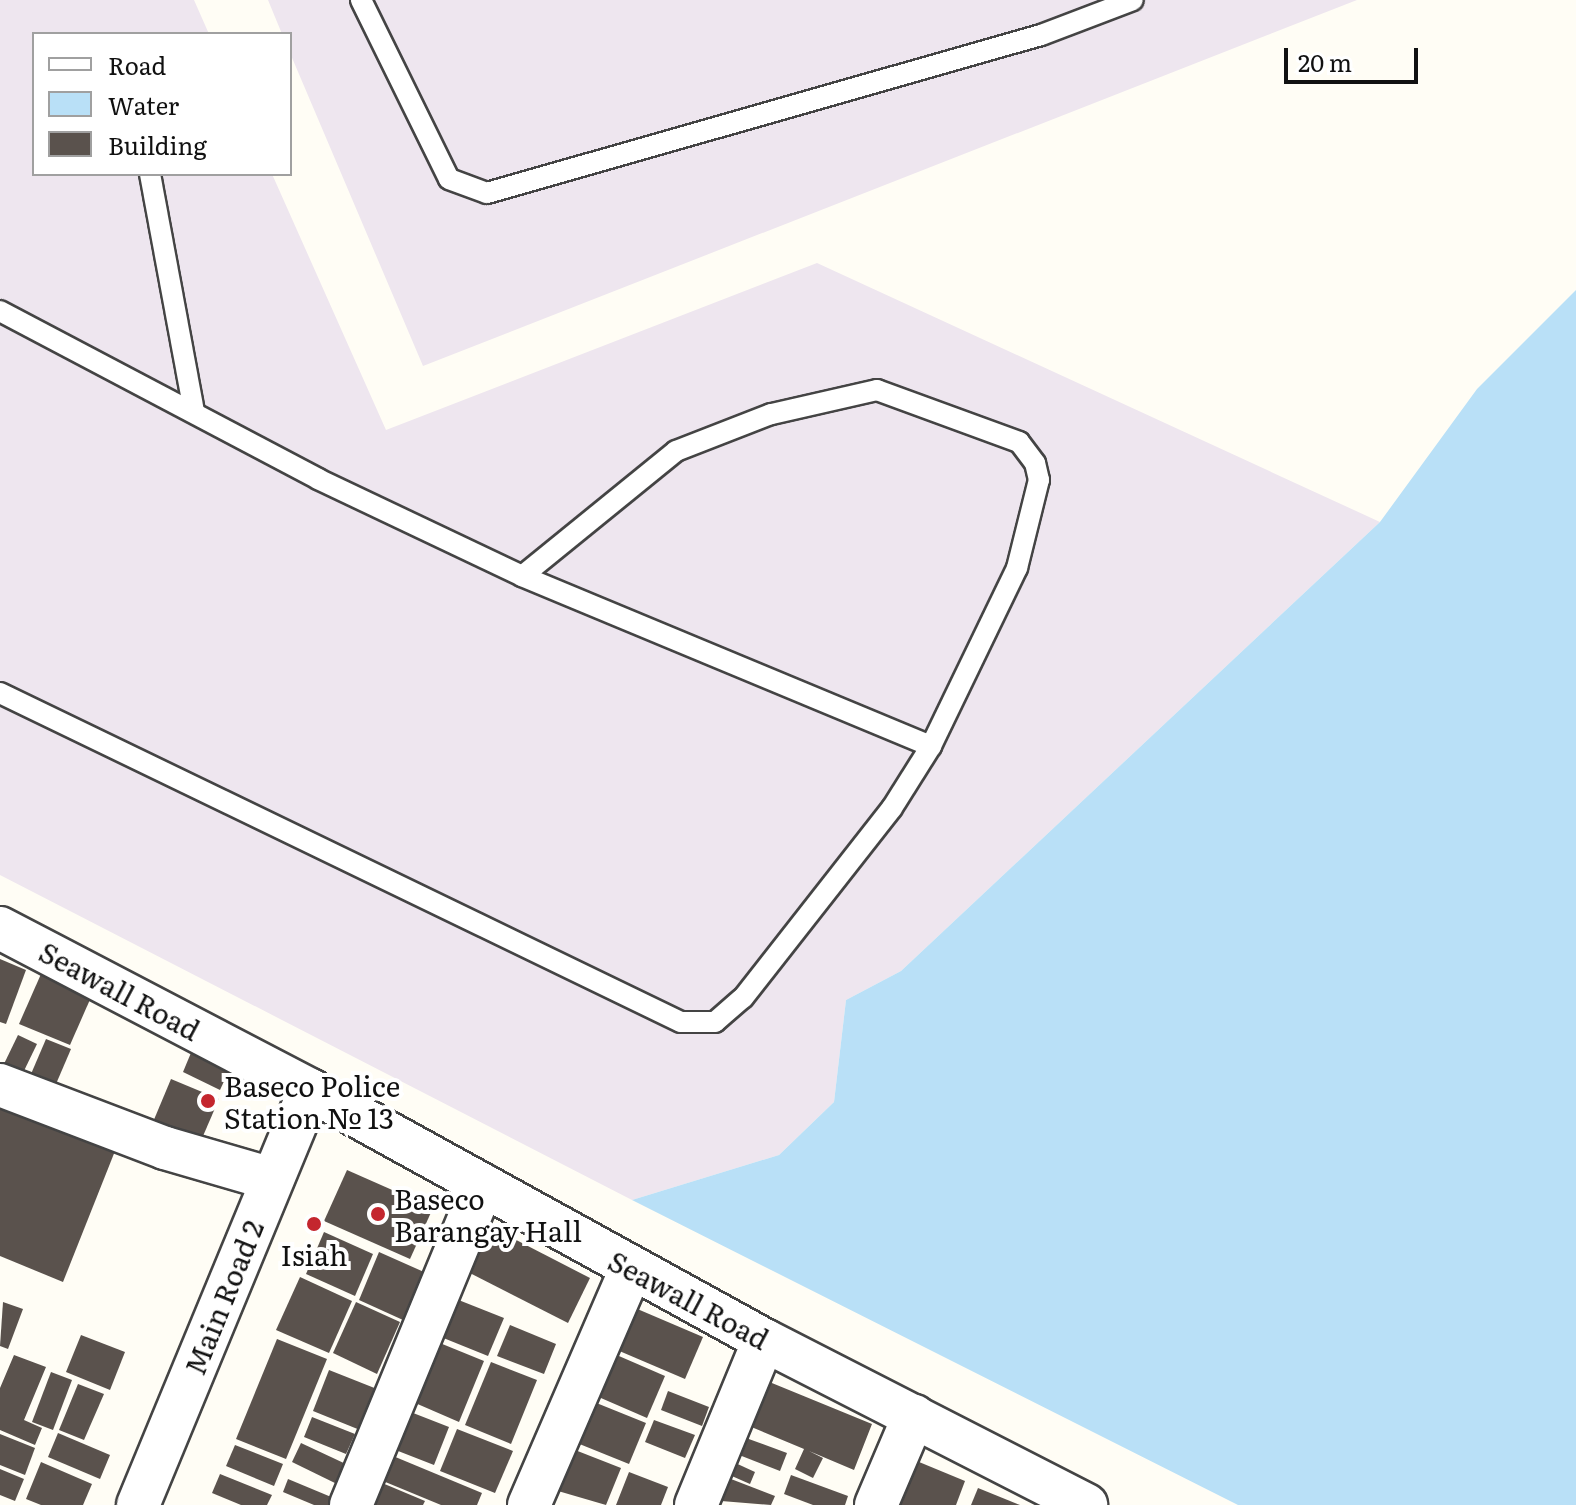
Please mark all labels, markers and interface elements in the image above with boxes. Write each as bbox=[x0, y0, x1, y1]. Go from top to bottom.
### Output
legend bbox=[32, 32, 292, 176]
scale bar bbox=[1288, 32, 1422, 82]
text: 20 m bbox=[1298, 44, 1352, 79]
text: Road bbox=[108, 47, 166, 82]
text: Water bbox=[108, 87, 179, 122]
text: Building bbox=[108, 127, 207, 162]
street label: Seawall Road bbox=[34, 934, 206, 1046]
place label: Baseco Police Station № 13 bbox=[224, 1068, 400, 1134]
marker: Baseco Police Station № 13 bbox=[199, 1092, 217, 1110]
place label: Baseco Barangay Hall bbox=[394, 1181, 582, 1247]
marker: Baseco Barangay Hall bbox=[369, 1205, 387, 1223]
street label: Main Road 2 bbox=[177, 1215, 269, 1379]
marker: Isiah bbox=[305, 1215, 323, 1233]
place label: Isiah bbox=[280, 1237, 348, 1271]
street label: Seawall Road bbox=[603, 1243, 775, 1355]

